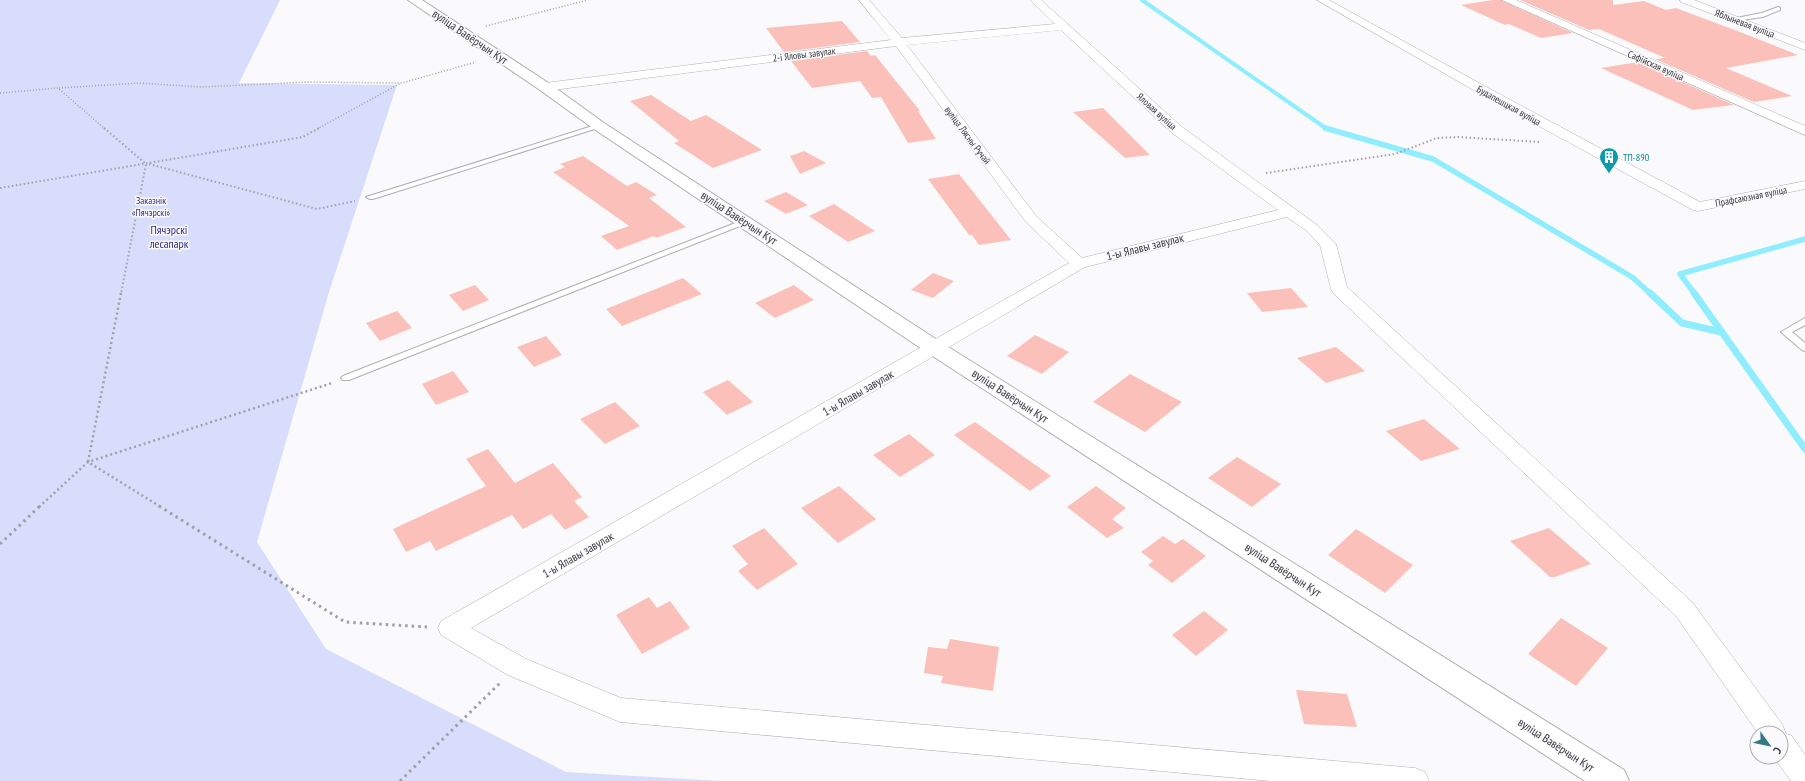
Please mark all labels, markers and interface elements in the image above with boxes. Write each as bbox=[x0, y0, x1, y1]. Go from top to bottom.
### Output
street label: вуліца Вавёрчын Кут bbox=[430, 6, 511, 67]
street label: Яблыневая вуліца bbox=[1713, 6, 1777, 41]
street label: 2-і Яловы завулак bbox=[772, 44, 836, 65]
street label: Сафійская вуліца bbox=[1626, 47, 1686, 84]
street label: Будапешцкая вуліца bbox=[1474, 82, 1543, 128]
street label: Яловая вуліца bbox=[1134, 90, 1179, 133]
street label: вуліца Лясны Ручай bbox=[942, 104, 994, 167]
building icon: ТП-890 bbox=[1598, 146, 1620, 174]
place label: ТП-890 bbox=[1623, 151, 1650, 164]
street label: Прафсаюзная вуліца bbox=[1714, 183, 1788, 210]
street label: вуліца Вавёрчын Кут bbox=[698, 187, 780, 248]
park label: Заказнік «Пячэрскі» bbox=[132, 194, 170, 219]
park label: Пячэрскі лесапарк bbox=[149, 222, 189, 251]
street label: 1-ы Ялавы завулак bbox=[1105, 230, 1186, 263]
street label: вуліца Вавёрчын Кут bbox=[969, 365, 1051, 426]
street label: 1-ы Ялавы завулак bbox=[820, 366, 896, 419]
street label: 1-ы Ялавы завулак bbox=[540, 528, 616, 581]
street label: вуліца Вавёрчын Кут bbox=[1242, 539, 1324, 600]
street label: вуліца Вавёрчын Кут bbox=[1515, 714, 1597, 775]
north arrow bbox=[1749, 725, 1789, 765]
text: С bbox=[1770, 745, 1785, 756]

